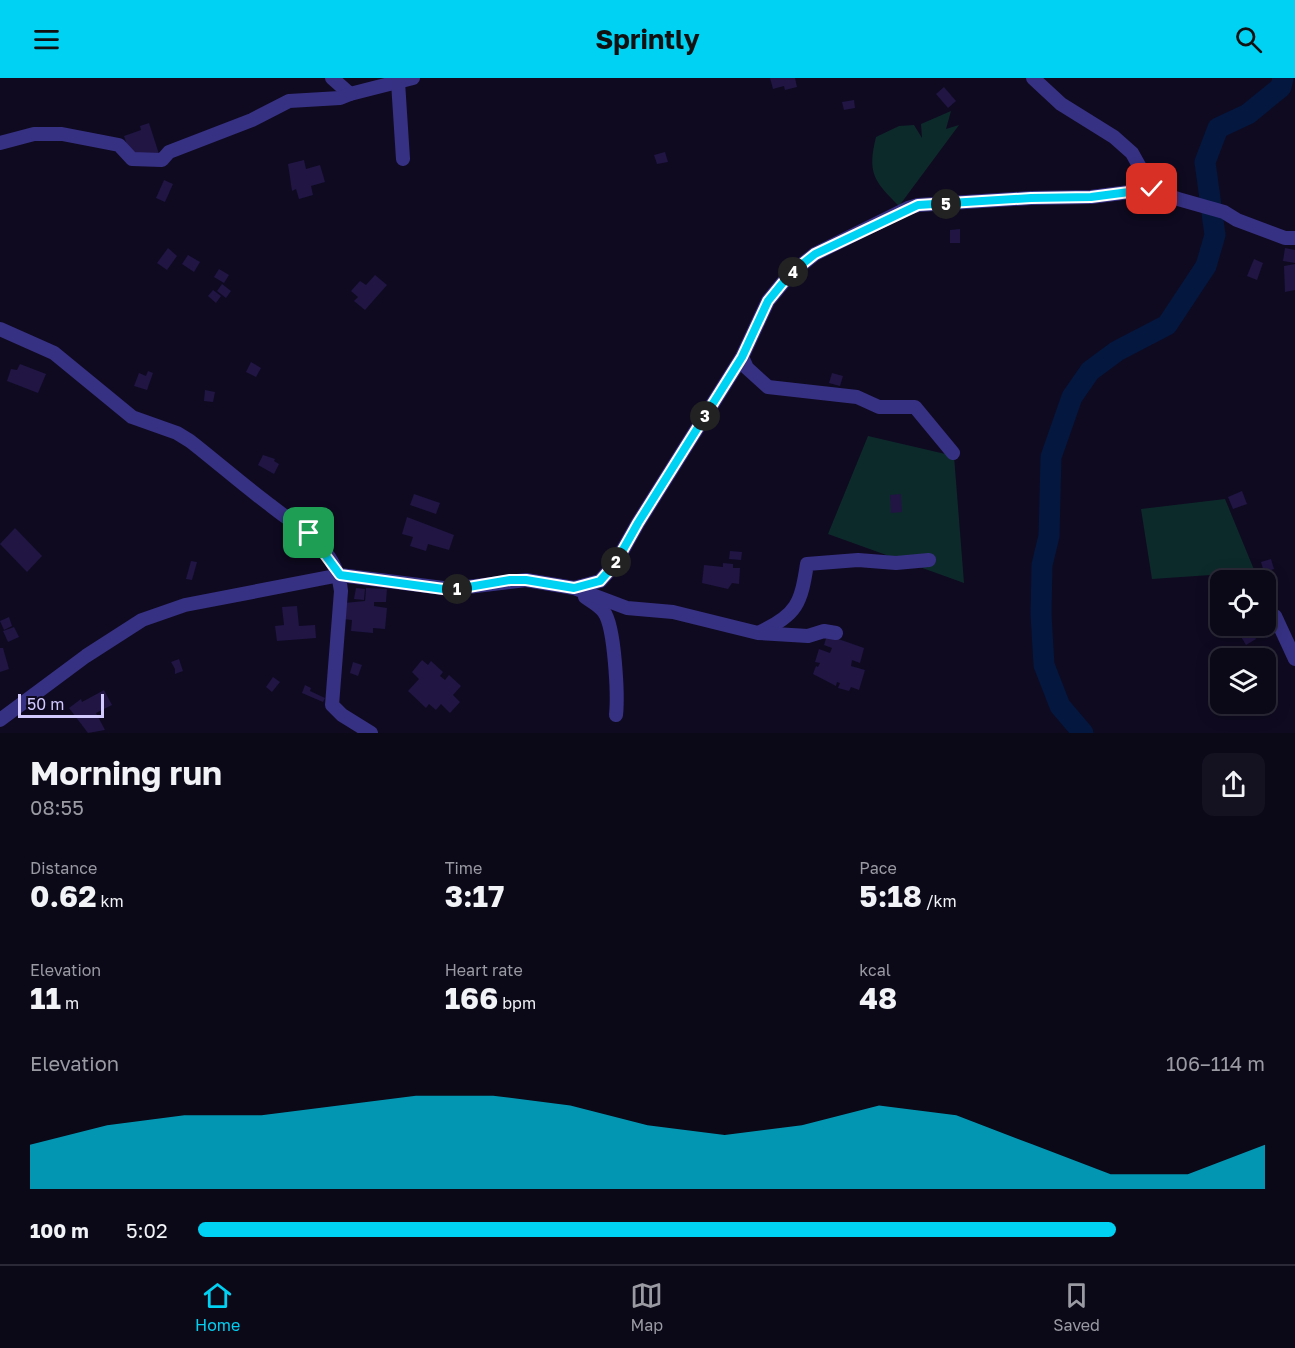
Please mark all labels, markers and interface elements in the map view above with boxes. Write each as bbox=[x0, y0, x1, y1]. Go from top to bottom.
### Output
icon: menu bbox=[30, 23, 63, 56]
text: Sprintly bbox=[595, 23, 700, 55]
icon: search bbox=[1232, 23, 1265, 56]
pin bbox=[1126, 163, 1177, 214]
icon: check bbox=[1135, 172, 1168, 205]
pin: 5 bbox=[931, 189, 961, 219]
text: 5 bbox=[941, 194, 951, 214]
pin: 4 bbox=[778, 257, 808, 287]
text: 4 bbox=[788, 262, 798, 282]
pin: 3 bbox=[690, 401, 720, 431]
text: 3 bbox=[700, 406, 710, 426]
pin bbox=[283, 507, 334, 558]
icon: arrive bbox=[292, 516, 325, 549]
pin: 2 bbox=[601, 547, 631, 577]
text: 2 bbox=[611, 552, 621, 572]
map controls bbox=[1210, 570, 1276, 714]
button: locate bbox=[1210, 570, 1276, 636]
pin: 1 bbox=[442, 574, 472, 604]
text: 1 bbox=[453, 579, 461, 599]
button: layers bbox=[1210, 648, 1276, 714]
scale bar bbox=[18, 691, 104, 718]
text: 50 m bbox=[27, 694, 64, 714]
text: Morning run bbox=[30, 753, 222, 792]
button: share bbox=[1202, 753, 1265, 816]
text: 08:55 bbox=[30, 795, 84, 819]
text: Distance bbox=[30, 858, 97, 878]
text: Time bbox=[445, 858, 482, 878]
text: Pace bbox=[859, 858, 897, 878]
text: 0.62 bbox=[30, 878, 96, 914]
text: 3:17 bbox=[445, 878, 504, 914]
text: 5:18 bbox=[859, 878, 922, 914]
text: km bbox=[96, 891, 124, 911]
text: /km bbox=[922, 891, 957, 911]
text: Elevation bbox=[30, 960, 101, 980]
text: Heart rate bbox=[445, 960, 523, 980]
text: kcal bbox=[859, 960, 891, 980]
text: 11 bbox=[30, 980, 61, 1016]
text: 166 bbox=[445, 980, 498, 1016]
text: 48 bbox=[859, 980, 897, 1016]
text: m bbox=[61, 993, 79, 1013]
text: bpm bbox=[498, 993, 536, 1013]
text: Elevation bbox=[30, 1051, 119, 1075]
text: 106–114 m bbox=[1166, 1051, 1265, 1075]
text: 100 m bbox=[30, 1218, 89, 1242]
text: 5:02 bbox=[126, 1218, 168, 1242]
tab: Home bbox=[195, 1279, 240, 1335]
tab: Map bbox=[630, 1279, 663, 1335]
tab: Saved bbox=[1053, 1279, 1100, 1335]

